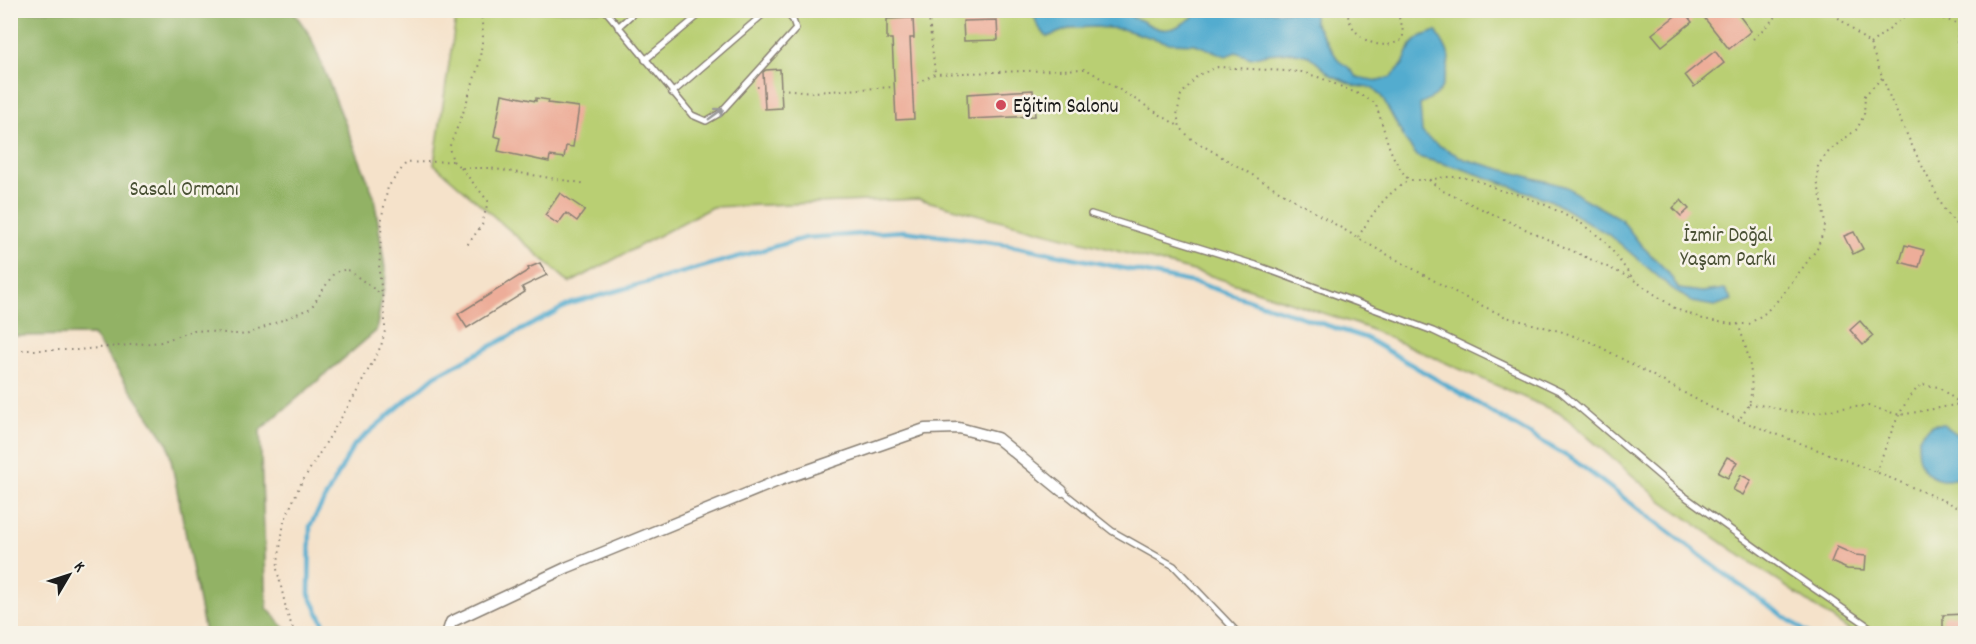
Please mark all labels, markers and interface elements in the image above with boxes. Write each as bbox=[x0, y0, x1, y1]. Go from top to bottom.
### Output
place label: Eğitim Salonu bbox=[1013, 93, 1119, 123]
marker: Eğitim Salonu bbox=[994, 98, 1008, 112]
one-way arrow bbox=[708, 108, 724, 121]
park label: Sasalı Ormanı bbox=[129, 176, 239, 206]
park label: İzmir Doğal Yaşam Parkı bbox=[1680, 222, 1776, 276]
north arrow bbox=[39, 545, 99, 605]
text: K bbox=[67, 557, 90, 578]

